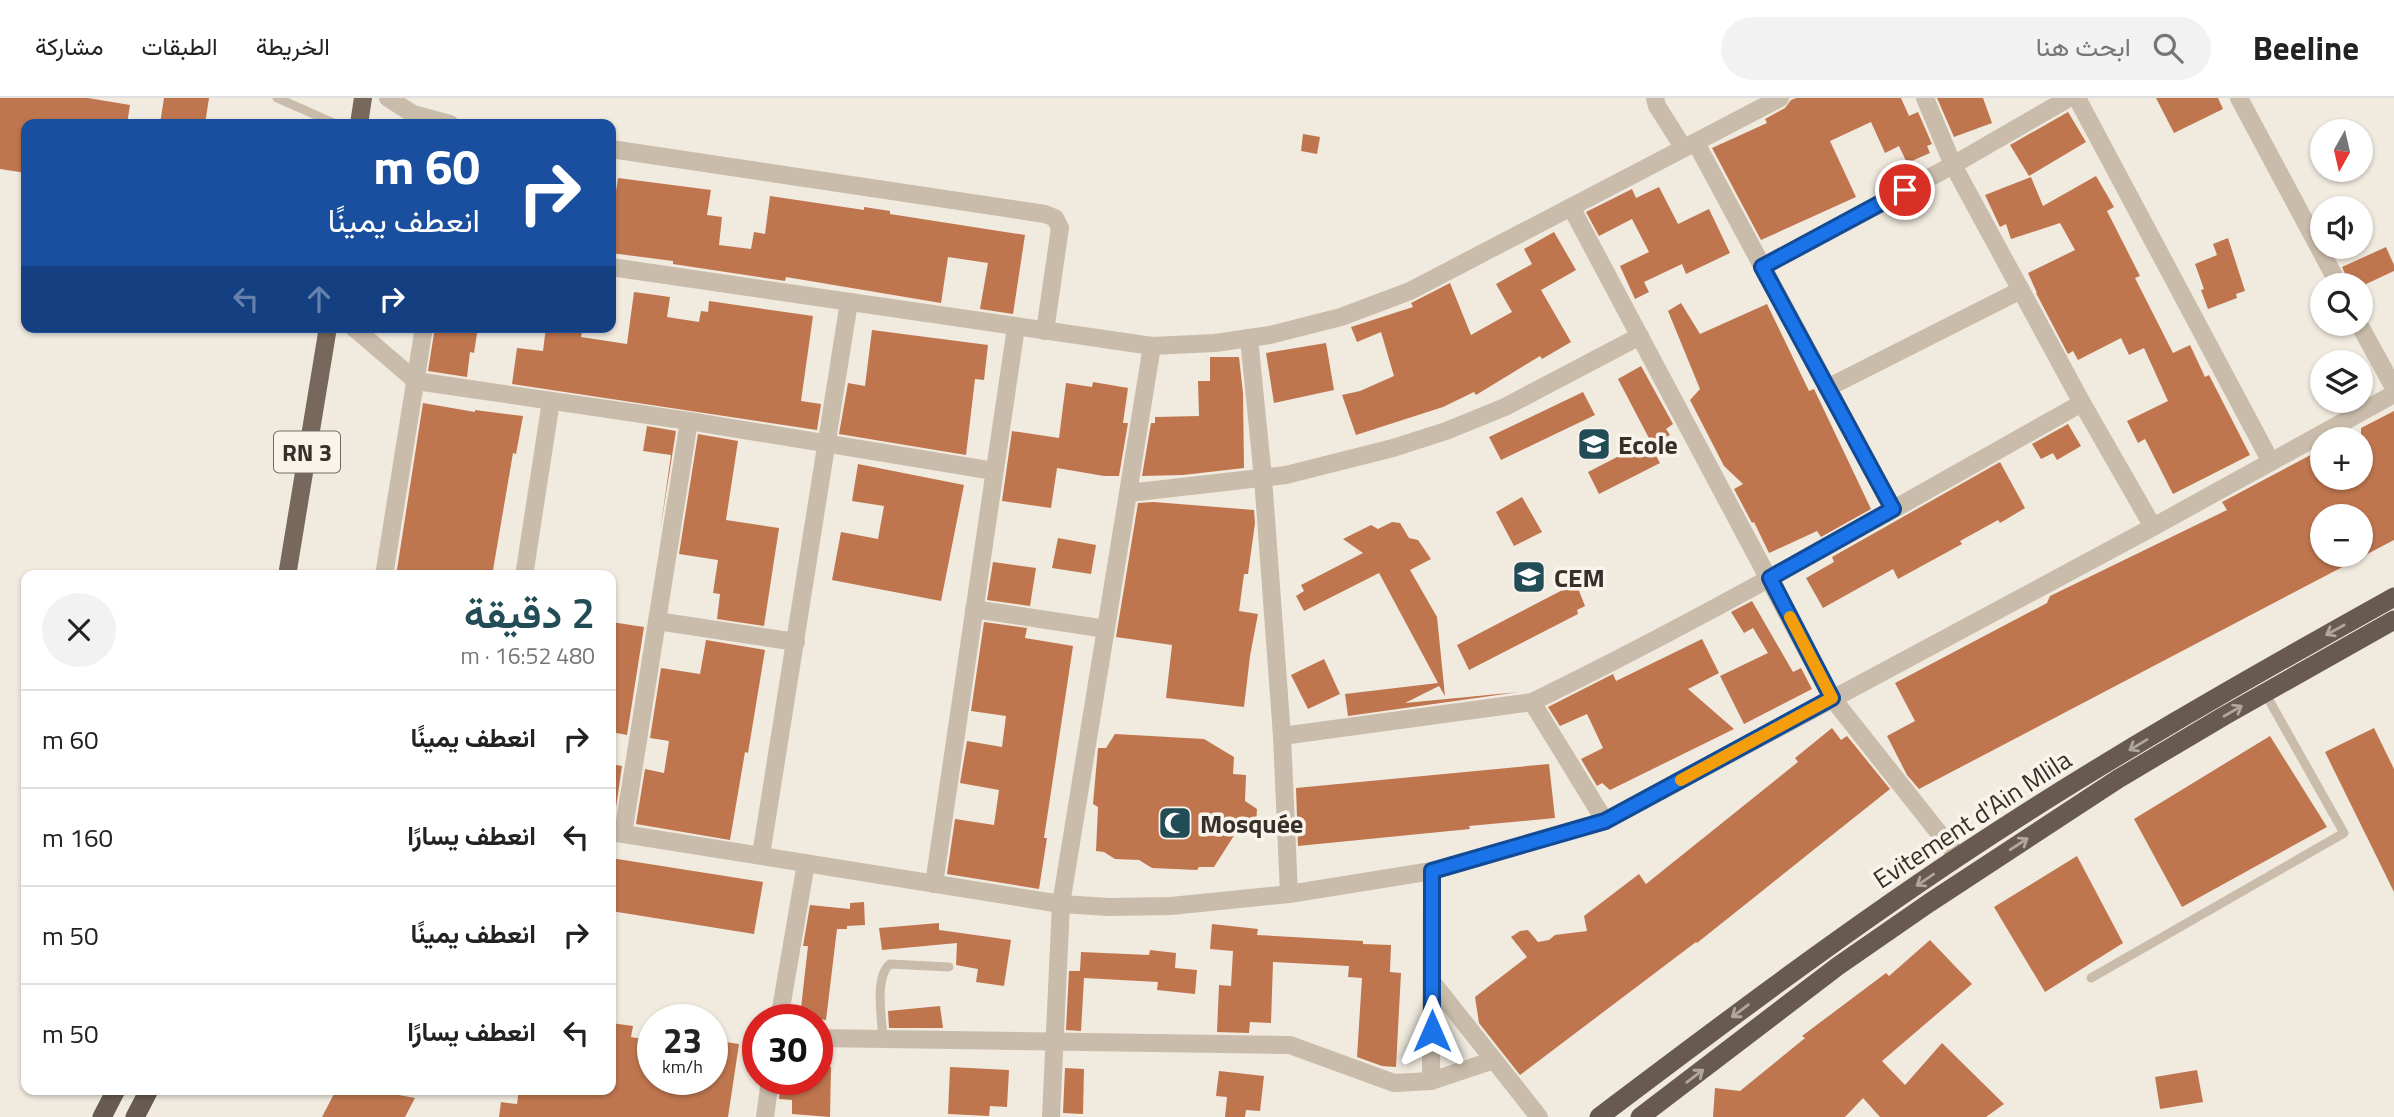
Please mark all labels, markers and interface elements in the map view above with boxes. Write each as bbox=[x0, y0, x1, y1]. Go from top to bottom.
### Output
search box bbox=[1721, 17, 2211, 80]
text: Beeline bbox=[2253, 23, 2359, 73]
text: ابحث هنا bbox=[2036, 27, 2131, 66]
text: مشاركة bbox=[35, 28, 103, 64]
text: الطبقات bbox=[141, 28, 218, 64]
text: الخريطة bbox=[256, 28, 330, 64]
icon: search bbox=[2149, 29, 2187, 67]
north arrow bbox=[2310, 119, 2373, 182]
map controls bbox=[2310, 119, 2373, 567]
text: 60 m bbox=[373, 128, 480, 203]
icon: right bbox=[504, 147, 595, 238]
pin bbox=[1875, 160, 1935, 220]
icon: arrive bbox=[1886, 171, 1924, 209]
text: انعطف يمينًا bbox=[328, 196, 480, 244]
button: sound bbox=[2310, 196, 2373, 259]
button: search bbox=[2310, 273, 2373, 336]
icon: left bbox=[227, 280, 265, 318]
icon: ahead bbox=[300, 280, 338, 318]
icon: right bbox=[373, 280, 411, 318]
button: layers bbox=[2310, 350, 2373, 413]
school or university icon: Ecole bbox=[1575, 425, 1613, 463]
place label: Ecole bbox=[1618, 425, 1678, 464]
button: + bbox=[2310, 427, 2373, 490]
road number: RN 3 bbox=[274, 432, 340, 472]
button: − bbox=[2310, 504, 2373, 567]
school or university icon: CEM bbox=[1510, 558, 1548, 596]
place label: CEM bbox=[1554, 558, 1605, 597]
text: 2 دقيقة bbox=[464, 580, 595, 644]
button: close bbox=[42, 593, 116, 667]
one-way arrow bbox=[2325, 623, 2345, 637]
text: 480 m · 16:52 bbox=[460, 638, 595, 673]
one-way arrow bbox=[2222, 704, 2243, 717]
text: انعطف يمينًا bbox=[410, 718, 536, 757]
text: 60 m bbox=[42, 720, 99, 759]
icon: right bbox=[557, 720, 595, 758]
one-way arrow bbox=[2128, 738, 2148, 752]
street label: Evitement d'Ain Mlila bbox=[1865, 740, 2079, 898]
mosque icon: Mosquée bbox=[1156, 804, 1194, 842]
place label: Mosquée bbox=[1200, 804, 1303, 843]
text: انعطف يسارًا bbox=[407, 816, 536, 855]
text: 160 m bbox=[42, 818, 113, 857]
icon: left bbox=[557, 818, 595, 856]
one-way arrow bbox=[2009, 837, 2028, 851]
one-way arrow bbox=[1916, 872, 1935, 887]
text: انعطف يمينًا bbox=[410, 914, 536, 953]
text: 50 m bbox=[42, 916, 99, 955]
icon: right bbox=[557, 916, 595, 954]
position arrow bbox=[1395, 994, 1469, 1068]
speed limit sign: 30 bbox=[742, 1004, 833, 1095]
one-way arrow bbox=[1731, 1004, 1750, 1019]
text: انعطف يسارًا bbox=[407, 1012, 536, 1051]
text: 23 bbox=[663, 1013, 702, 1067]
text: 50 m bbox=[42, 1014, 99, 1053]
icon: left bbox=[557, 1014, 595, 1052]
text: km/h bbox=[662, 1053, 703, 1080]
one-way arrow bbox=[1685, 1069, 1704, 1083]

